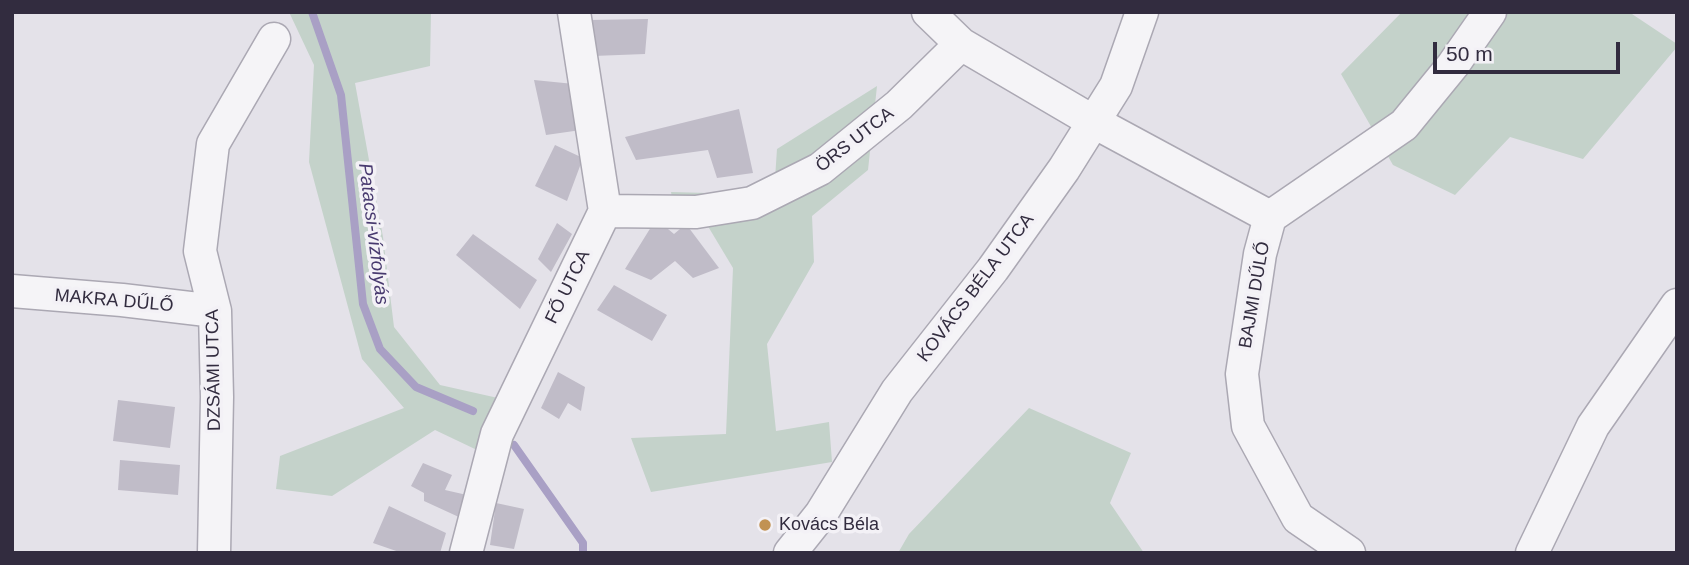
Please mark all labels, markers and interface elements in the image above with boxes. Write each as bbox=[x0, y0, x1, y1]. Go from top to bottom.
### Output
scale bar bbox=[1437, 28, 1624, 72]
text: 50 m bbox=[1446, 42, 1493, 65]
street label: ÖRS UTCA bbox=[812, 103, 898, 177]
water label: Patacsi-vízfolyás bbox=[353, 162, 393, 306]
street label: KOVÁCS BÉLA UTCA bbox=[913, 210, 1039, 366]
street label: BAJMI DŰLŐ bbox=[1235, 240, 1275, 350]
street label: FŐ UTCA bbox=[541, 247, 595, 327]
street label: MAKRA DŰLŐ bbox=[54, 285, 174, 317]
street label: DZSÁMI UTCA bbox=[202, 309, 226, 431]
place label: Kovács Béla bbox=[779, 514, 879, 536]
marker: Kovács Béla bbox=[757, 517, 773, 533]

